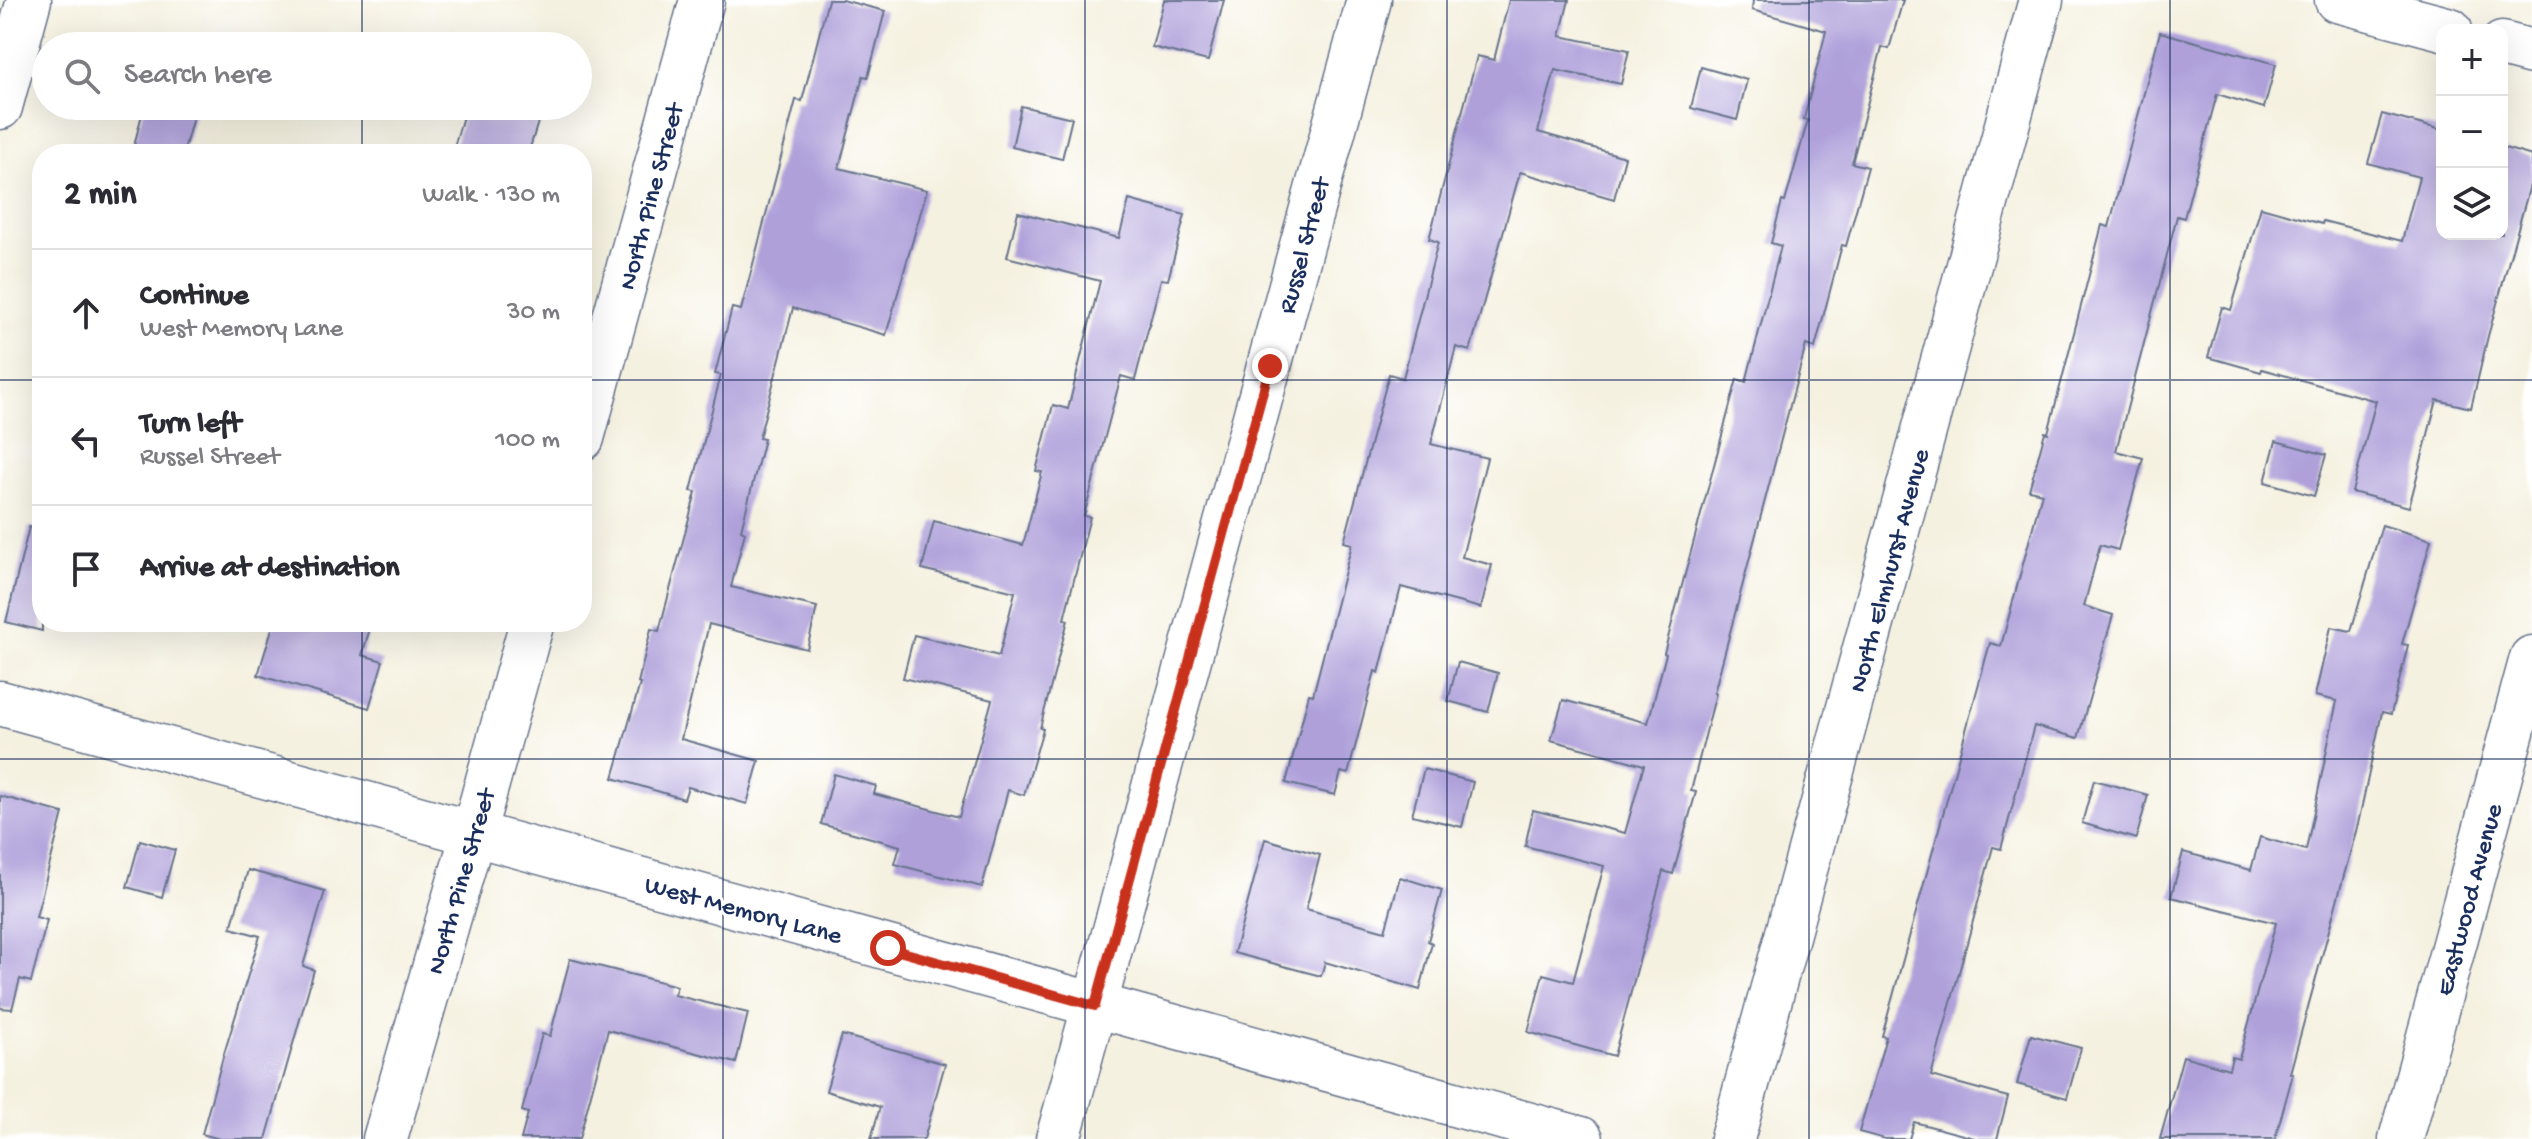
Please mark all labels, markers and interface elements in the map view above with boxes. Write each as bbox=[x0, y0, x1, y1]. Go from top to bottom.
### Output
map controls bbox=[2436, 24, 2508, 240]
button: + bbox=[2436, 24, 2508, 96]
search box bbox=[32, 32, 592, 120]
icon: search bbox=[60, 54, 104, 98]
text: Search here bbox=[124, 59, 272, 94]
button: − bbox=[2436, 96, 2508, 168]
street label: North Pine Street bbox=[614, 98, 694, 294]
button: layers bbox=[2436, 168, 2508, 240]
street label: Russel Street bbox=[1273, 172, 1340, 318]
text: 2 min bbox=[64, 176, 136, 216]
text: Walk · 130 m bbox=[422, 181, 560, 212]
text: Continue bbox=[140, 280, 249, 315]
icon: ahead bbox=[64, 291, 108, 335]
text: 30 m bbox=[507, 298, 560, 329]
text: West Memory Lane bbox=[140, 315, 343, 346]
route end bbox=[1252, 348, 1288, 384]
text: Turn left bbox=[140, 408, 241, 443]
icon: left bbox=[64, 419, 108, 463]
text: 100 m bbox=[495, 426, 560, 457]
text: Russel Street bbox=[140, 443, 280, 474]
street label: North Elmhurst Avenue bbox=[1844, 446, 1939, 696]
icon: arrive bbox=[64, 547, 108, 591]
text: Arrive at destination bbox=[140, 552, 400, 587]
street label: North Pine Street bbox=[422, 784, 505, 979]
street label: Eastwood Avenue bbox=[2431, 800, 2512, 1000]
street label: West Memory Lane bbox=[641, 871, 846, 954]
route start bbox=[870, 930, 906, 966]

